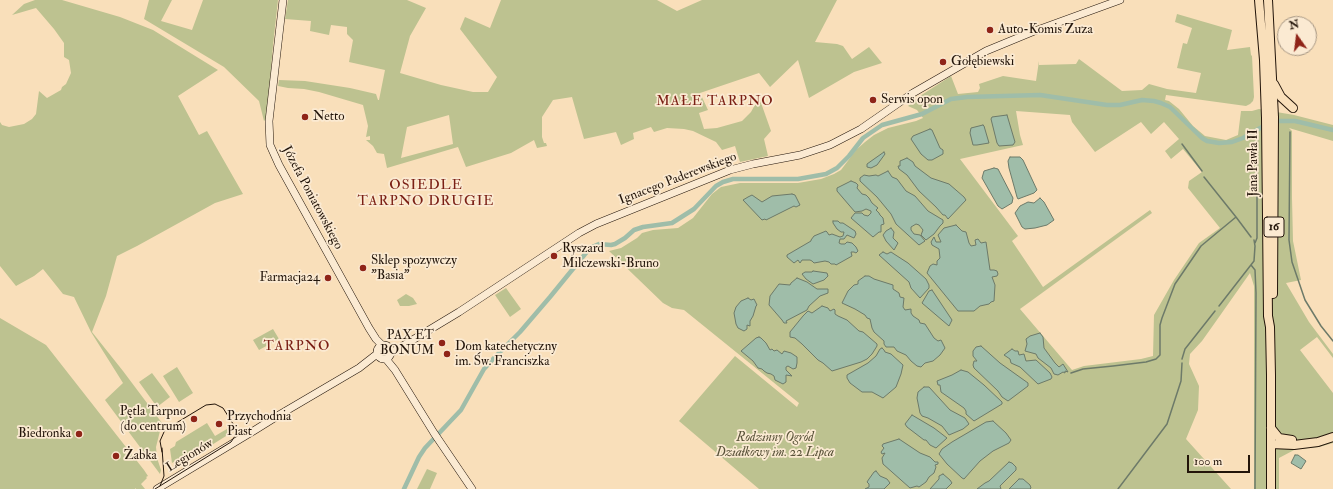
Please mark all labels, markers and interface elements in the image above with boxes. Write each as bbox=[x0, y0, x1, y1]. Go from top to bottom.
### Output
north arrow bbox=[1277, 16, 1317, 56]
text: N bbox=[1288, 17, 1301, 32]
place label: Auto-Komis Zuza bbox=[998, 22, 1093, 38]
marker: Auto-Komis Zuza bbox=[985, 25, 995, 35]
place label: Gołębiewski bbox=[951, 54, 1014, 70]
marker: Gołębiewski bbox=[938, 57, 948, 67]
place label: Serwis opon bbox=[881, 92, 943, 108]
district label: MAŁE TARPNO bbox=[656, 94, 774, 110]
marker: Serwis opon bbox=[868, 95, 878, 105]
place label: Netto bbox=[313, 109, 344, 125]
marker: Netto bbox=[300, 112, 310, 122]
street label: Jana Pawła II bbox=[1246, 129, 1262, 197]
street label: Józefa Poniatowskiego bbox=[278, 144, 346, 252]
street label: Ignacego Paderewskiego bbox=[617, 149, 739, 209]
district label: OSIEDLE TARPNO DRUGIE bbox=[358, 178, 494, 210]
road number: 16 bbox=[1264, 217, 1284, 237]
place label: Ryszard Milczewski-Bruno bbox=[562, 241, 659, 272]
marker: Ryszard Milczewski-Bruno bbox=[549, 251, 559, 261]
place label: Sklep spozywczy "Basia" bbox=[371, 253, 457, 284]
marker: Sklep spozywczy "Basia" bbox=[358, 263, 368, 273]
place label: Farmacja24 bbox=[259, 270, 320, 286]
marker: Farmacja24 bbox=[323, 273, 333, 283]
place label: PAX ET BONUM bbox=[380, 328, 434, 359]
marker: PAX ET BONUM bbox=[437, 338, 447, 348]
district label: TARPNO bbox=[264, 339, 330, 355]
place label: Dom katechetyczny im. Św. Franciszka bbox=[455, 339, 557, 370]
marker: Dom katechetyczny im. Św. Franciszka bbox=[442, 349, 452, 359]
place label: Pętla Tarpno (do centrum) bbox=[120, 404, 186, 435]
place label: Przychodnia Piast bbox=[227, 409, 291, 440]
marker: Pętla Tarpno (do centrum) bbox=[189, 414, 199, 424]
marker: Przychodnia Piast bbox=[214, 419, 224, 429]
place label: Biedronka bbox=[18, 426, 71, 442]
marker: Biedronka bbox=[74, 429, 84, 439]
park label: Rodzinny Ogród Działkowy im. 22 Lipca bbox=[716, 430, 834, 461]
street label: Legionów bbox=[164, 436, 216, 476]
scale bar bbox=[1189, 447, 1252, 473]
place label: Żabka bbox=[124, 448, 157, 464]
marker: Żabka bbox=[111, 451, 121, 461]
text: 100 m bbox=[1194, 454, 1222, 469]

